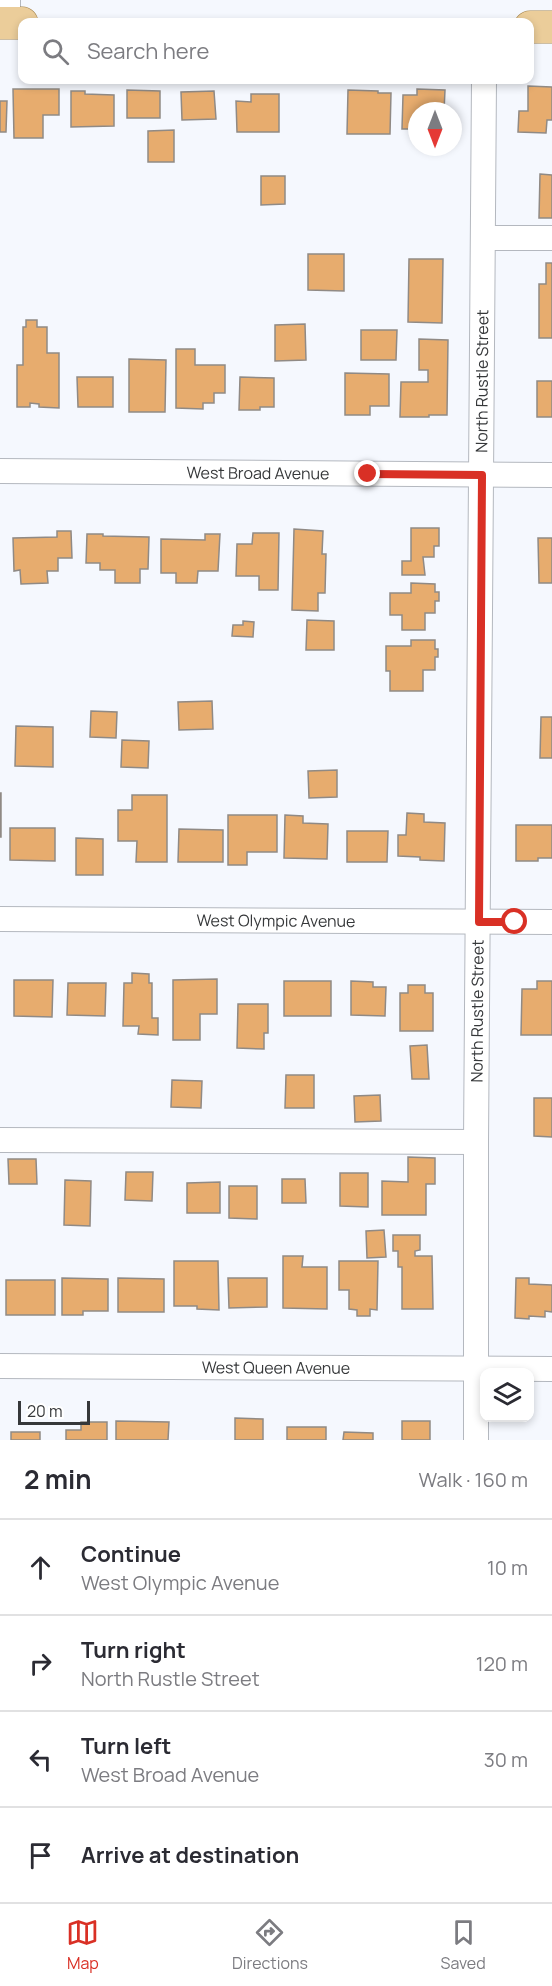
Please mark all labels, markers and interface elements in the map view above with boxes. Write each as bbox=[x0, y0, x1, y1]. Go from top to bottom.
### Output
search box bbox=[18, 18, 534, 84]
icon: search bbox=[39, 35, 72, 68]
text: Search here bbox=[87, 36, 209, 66]
north arrow bbox=[408, 102, 462, 156]
street label: North Rustle Street bbox=[470, 309, 493, 453]
route end bbox=[354, 460, 380, 486]
street label: West Broad Avenue bbox=[187, 461, 329, 484]
route start bbox=[501, 908, 527, 934]
street label: West Olympic Avenue bbox=[196, 909, 355, 932]
street label: North Rustle Street bbox=[465, 939, 489, 1083]
street label: West Queen Avenue bbox=[202, 1356, 350, 1379]
map controls bbox=[480, 1368, 534, 1422]
button: layers bbox=[480, 1368, 534, 1422]
scale bar bbox=[18, 1398, 90, 1426]
text: 20 m bbox=[27, 1400, 63, 1422]
text: 2 min bbox=[24, 1461, 92, 1497]
text: Walk · 160 m bbox=[419, 1466, 528, 1493]
text: Continue bbox=[81, 1539, 181, 1569]
icon: ahead bbox=[24, 1551, 57, 1584]
text: 10 m bbox=[487, 1554, 528, 1581]
text: West Olympic Avenue bbox=[81, 1569, 279, 1596]
text: Turn right bbox=[81, 1635, 186, 1665]
icon: right bbox=[24, 1647, 57, 1680]
text: 120 m bbox=[476, 1650, 528, 1677]
text: North Rustle Street bbox=[81, 1665, 260, 1692]
text: Turn left bbox=[81, 1731, 171, 1761]
icon: left bbox=[24, 1743, 57, 1776]
text: 30 m bbox=[484, 1746, 528, 1773]
text: West Broad Avenue bbox=[81, 1761, 259, 1788]
icon: arrive bbox=[24, 1839, 57, 1872]
text: Arrive at destination bbox=[81, 1840, 299, 1870]
tab: Map bbox=[66, 1916, 99, 1974]
tab: Directions bbox=[232, 1916, 308, 1974]
tab: Saved bbox=[441, 1916, 486, 1974]

